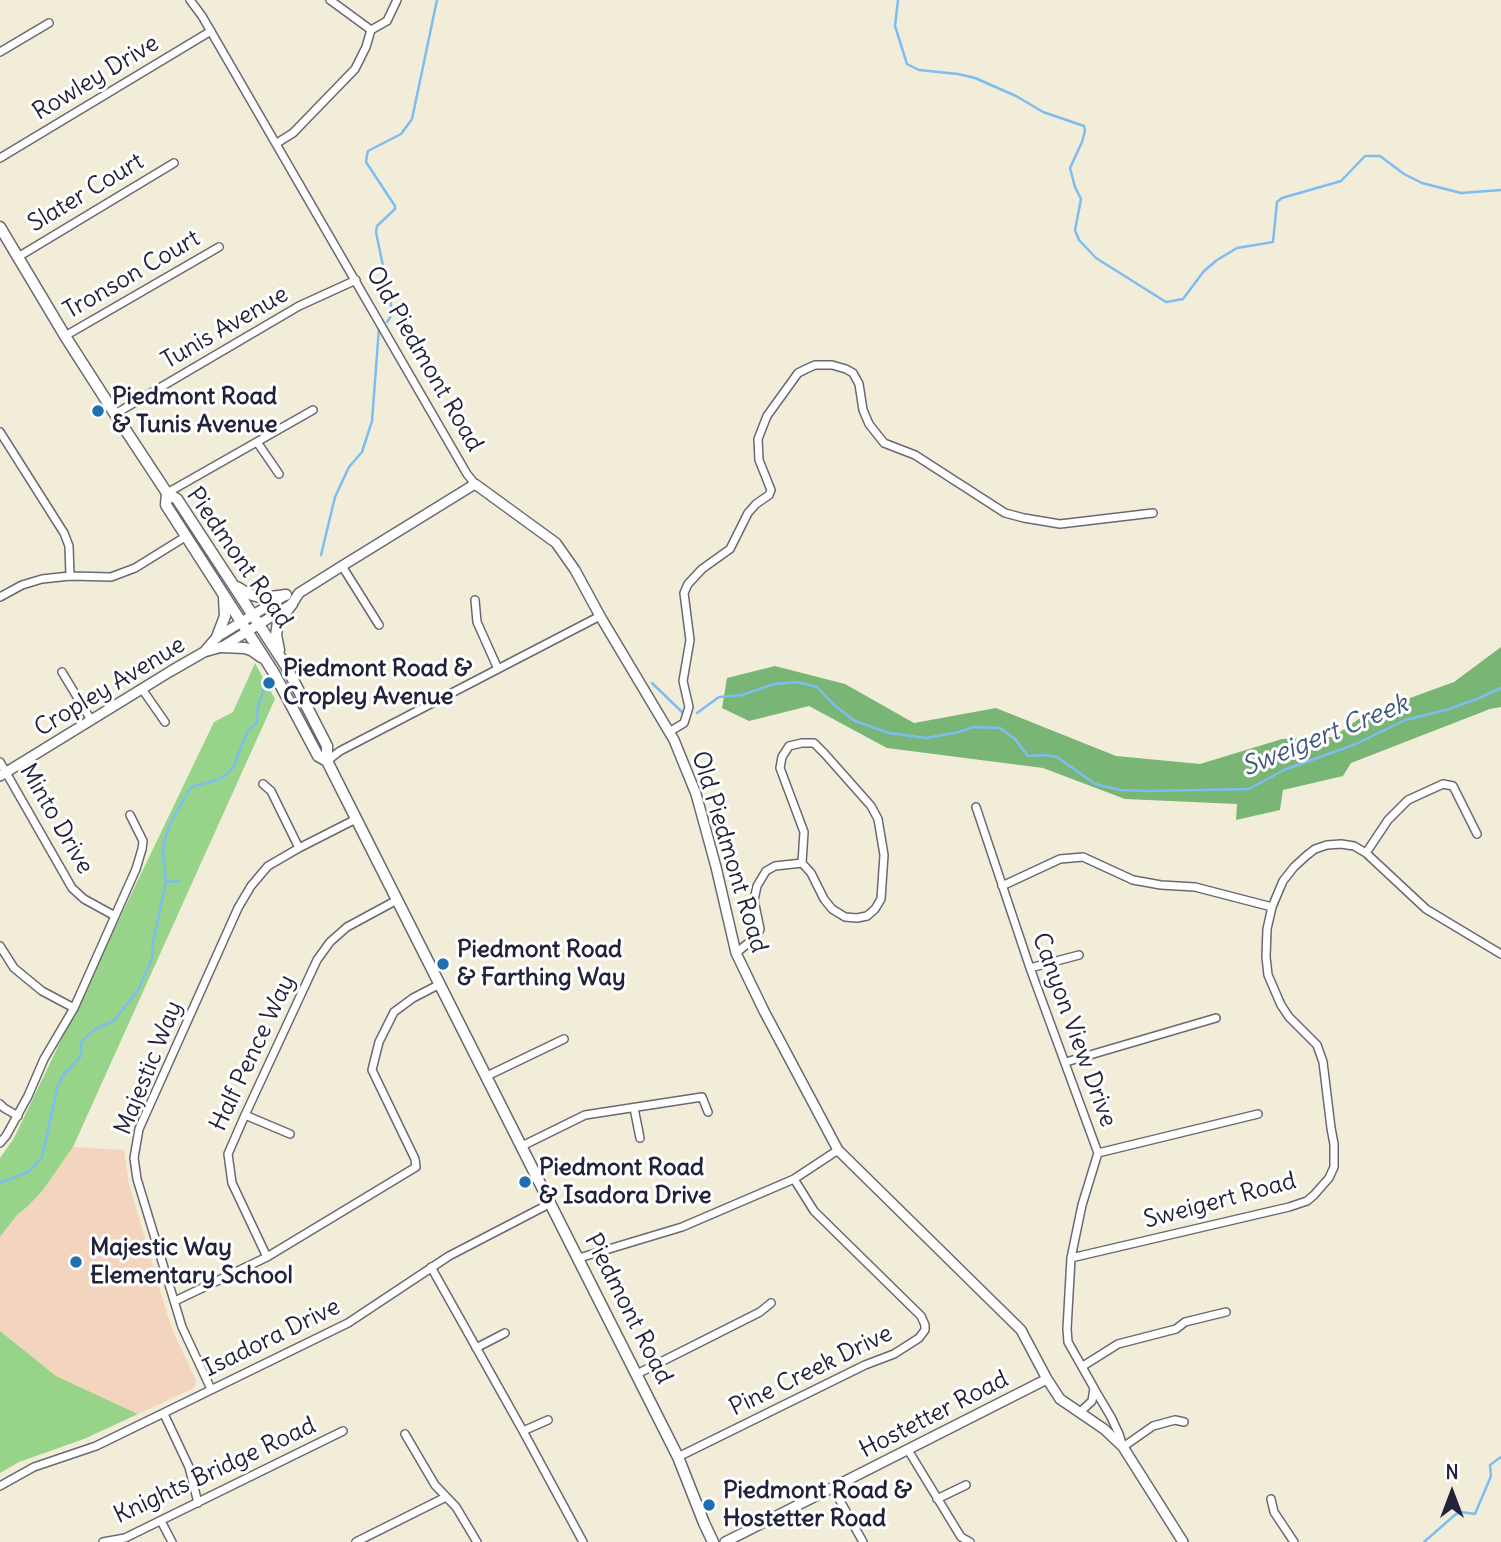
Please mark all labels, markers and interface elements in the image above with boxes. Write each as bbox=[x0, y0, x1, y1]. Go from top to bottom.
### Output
street label: Rowley Drive bbox=[28, 29, 164, 127]
street label: Slater Court bbox=[23, 147, 149, 239]
street label: Tronson Court bbox=[59, 224, 205, 326]
street label: Old Piedmont Road bbox=[359, 261, 489, 457]
street label: Tunis Avenue bbox=[157, 280, 293, 376]
place label: Piedmont Road & Tunis Avenue bbox=[112, 383, 277, 439]
marker: Piedmont Road & Tunis Avenue bbox=[90, 403, 106, 419]
street label: Piedmont Road bbox=[180, 482, 298, 634]
street label: Cropley Avenue bbox=[30, 631, 190, 743]
place label: Piedmont Road & Cropley Avenue bbox=[283, 655, 472, 711]
marker: Piedmont Road & Cropley Avenue bbox=[261, 675, 277, 691]
water label: Sweigert Creek bbox=[1237, 688, 1413, 784]
street label: Old Piedmont Road bbox=[685, 748, 773, 956]
street label: Minto Drive bbox=[13, 759, 99, 879]
street label: Canyon View Drive bbox=[1026, 929, 1122, 1131]
place label: Piedmont Road & Farthing Way bbox=[457, 936, 626, 992]
marker: Piedmont Road & Farthing Way bbox=[435, 956, 451, 972]
street label: Half Pence Way bbox=[204, 970, 302, 1136]
street label: Majestic Way bbox=[109, 997, 189, 1139]
place label: Piedmont Road & Isadora Drive bbox=[539, 1154, 711, 1210]
street label: Sweigert Road bbox=[1141, 1167, 1299, 1235]
marker: Piedmont Road & Isadora Drive bbox=[517, 1174, 533, 1190]
street label: Piedmont Road bbox=[578, 1229, 678, 1389]
place label: Majestic Way Elementary School bbox=[90, 1234, 293, 1290]
marker: Majestic Way Elementary School bbox=[68, 1254, 84, 1270]
street label: Isadora Drive bbox=[199, 1293, 345, 1383]
street label: Pine Creek Drive bbox=[725, 1319, 897, 1423]
street label: Hostetter Road bbox=[855, 1365, 1013, 1465]
street label: Knights Bridge Road bbox=[110, 1412, 320, 1530]
north arrow bbox=[1417, 1458, 1487, 1528]
text: N bbox=[1445, 1460, 1459, 1484]
place label: Piedmont Road & Hostetter Road bbox=[723, 1477, 912, 1533]
marker: Piedmont Road & Hostetter Road bbox=[701, 1497, 717, 1513]

